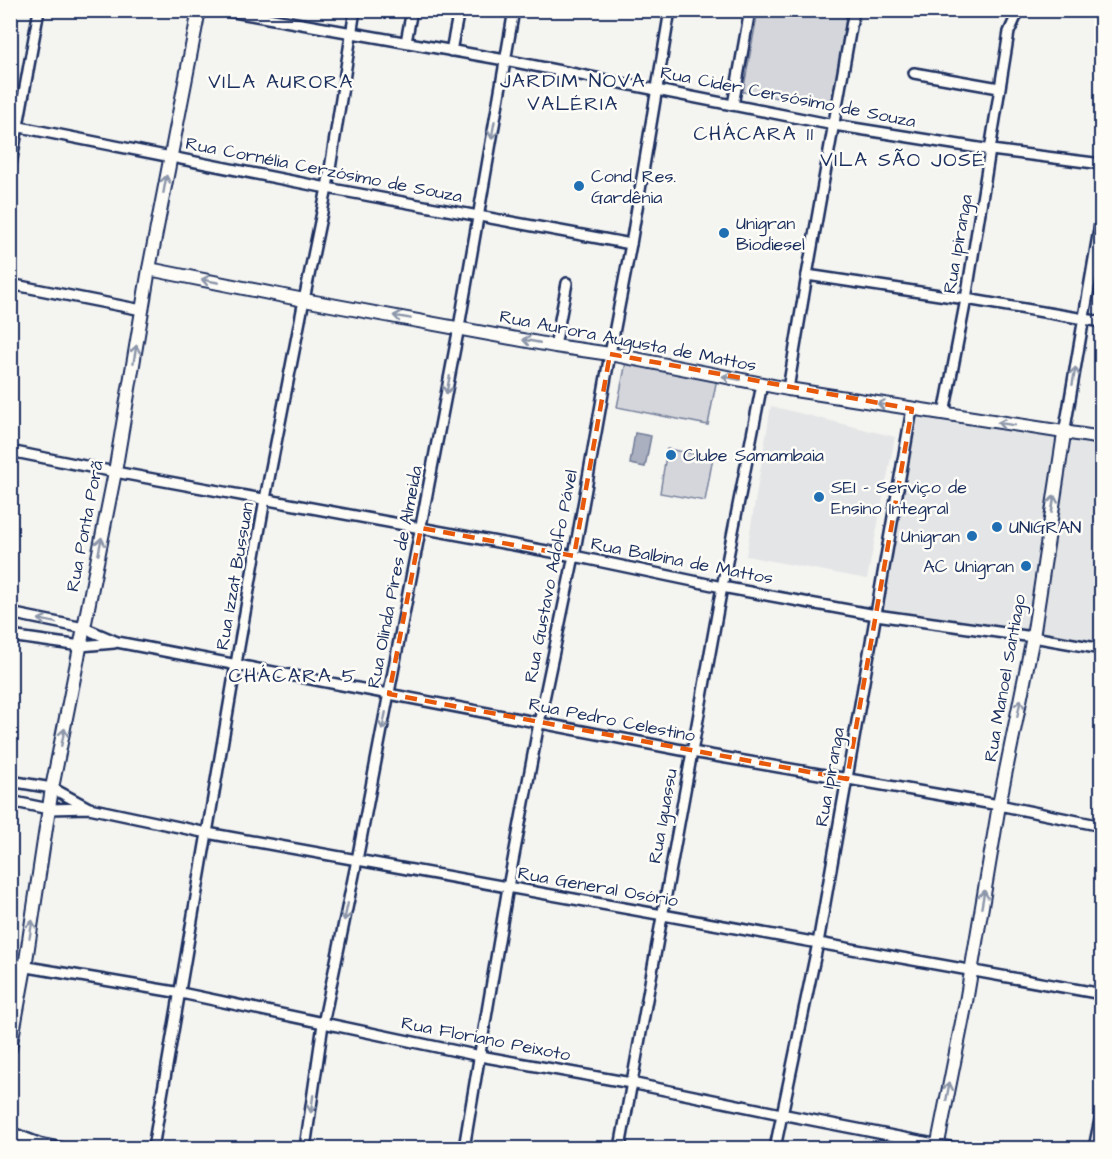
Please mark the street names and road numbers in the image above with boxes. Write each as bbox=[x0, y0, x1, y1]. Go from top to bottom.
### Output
street label: Rua Cider Cersósimo de Souza bbox=[658, 60, 918, 134]
street label: Rua Cornélia Cerzósimo de Souza bbox=[183, 131, 465, 209]
street label: Rua Ipiranga bbox=[937, 192, 980, 296]
street label: Rua Aurora Augusta de Mattos bbox=[497, 304, 759, 379]
street label: Rua Ponta Porã bbox=[60, 458, 110, 594]
street label: Rua Olinda Pires de Almeida bbox=[361, 464, 429, 690]
street label: Rua Gustavo Adolfo Pável bbox=[518, 467, 584, 685]
street label: Rua Izzat Bussuan bbox=[210, 500, 260, 652]
street label: Rua Balbina de Mattos bbox=[589, 531, 775, 591]
street label: Rua Manoel Santiago bbox=[978, 592, 1033, 764]
street label: Rua Pedro Celestino bbox=[527, 692, 697, 748]
street label: Rua Ipiranga bbox=[809, 725, 852, 829]
street label: Rua Iguassu bbox=[642, 767, 685, 866]
street label: Rua General Osório bbox=[516, 861, 680, 913]
street label: Rua Floriano Peixoto bbox=[399, 1010, 573, 1068]

